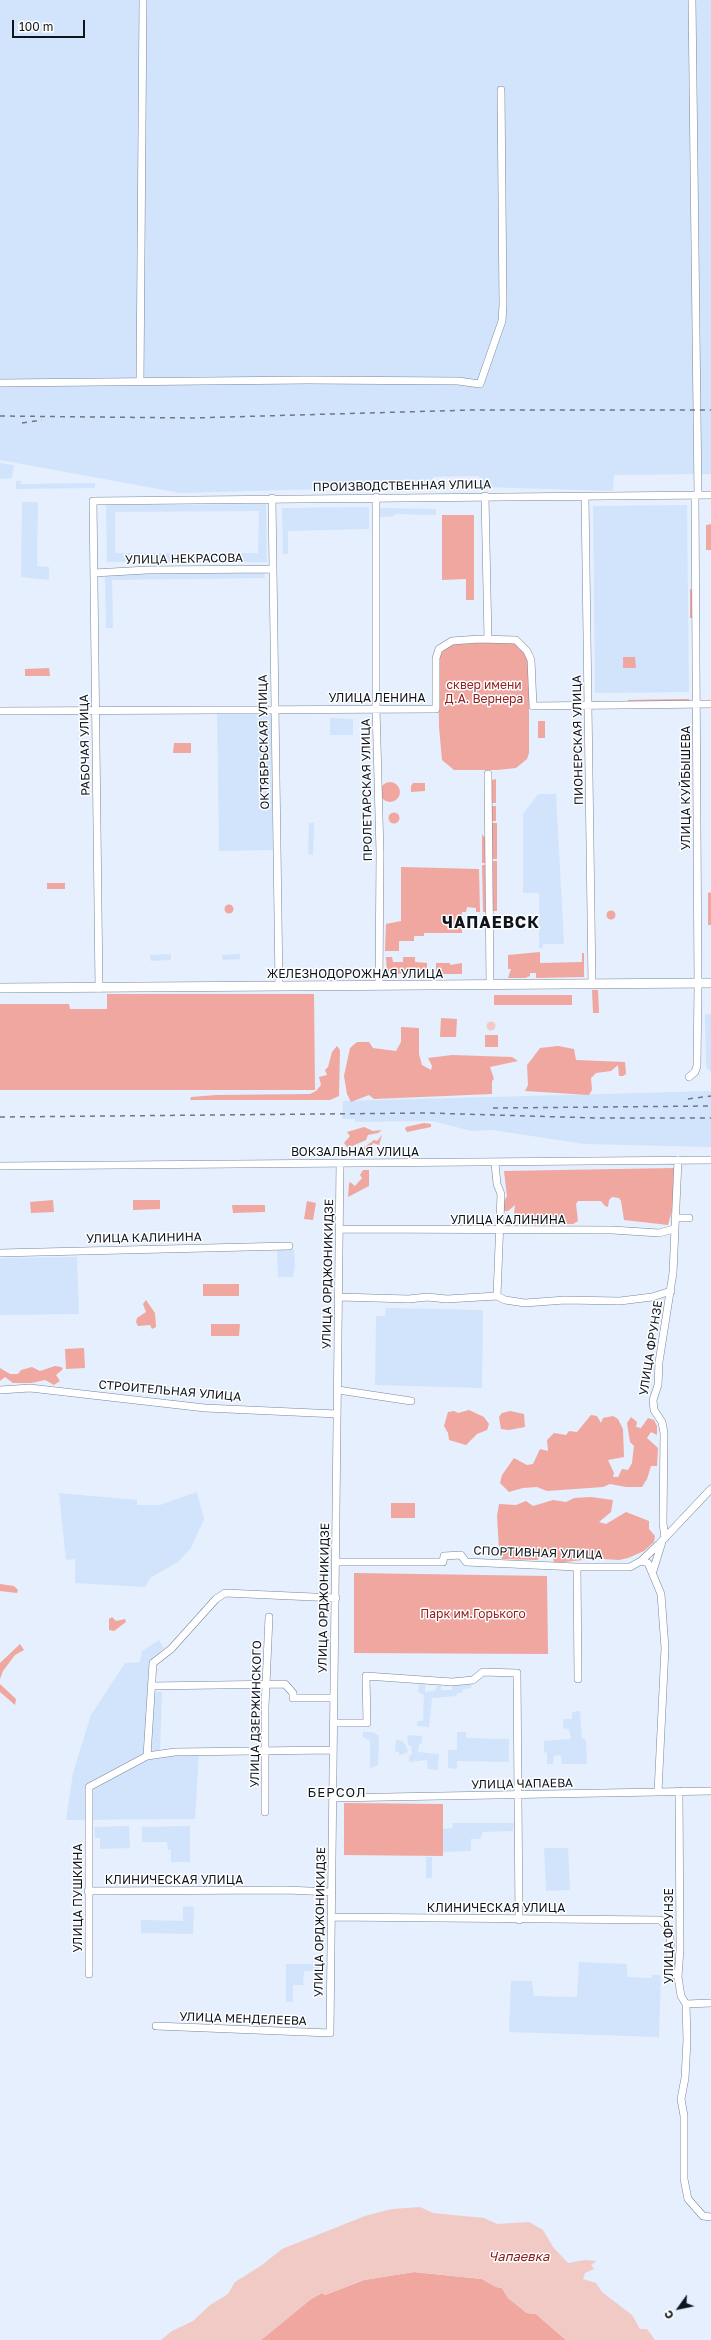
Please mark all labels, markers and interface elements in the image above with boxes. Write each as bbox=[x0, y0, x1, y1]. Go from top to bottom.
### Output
scale bar bbox=[14, 12, 87, 38]
text: 100 m bbox=[19, 19, 53, 34]
street label: ПРОИЗВОДСТВЕННАЯ УЛИЦА bbox=[313, 477, 491, 495]
street label: УЛИЦА НЕКРАСОВА bbox=[125, 551, 243, 567]
street label: ОКТЯБРЬСКАЯ УЛИЦА bbox=[256, 674, 272, 810]
street label: ПИОНЕРСКАЯ УЛИЦА bbox=[570, 675, 586, 805]
park label: сквер имени Д.А. Вернера bbox=[445, 678, 523, 706]
street label: УЛИЦА ЛЕНИНА bbox=[329, 691, 425, 705]
street label: РАБОЧАЯ УЛИЦА bbox=[77, 694, 93, 796]
street label: ПРОЛЕТАРСКАЯ УЛИЦА bbox=[359, 718, 375, 862]
street label: УЛИЦА КУЙБЫШЕВА bbox=[679, 726, 693, 850]
district label: ЧАПАЕВСК bbox=[442, 913, 540, 933]
street label: ЖЕЛЕЗНОДОРОЖНАЯ УЛИЦА bbox=[267, 967, 443, 981]
street label: ВОКЗАЛЬНАЯ УЛИЦА bbox=[291, 1145, 419, 1159]
street label: УЛИЦА ОРДЖОНИКИДЗЕ bbox=[319, 1199, 337, 1349]
street label: УЛИЦА КАЛИНИНА bbox=[450, 1213, 566, 1227]
street label: УЛИЦА КАЛИНИНА bbox=[86, 1230, 202, 1246]
street label: УЛИЦА ФРУНЗЕ bbox=[636, 1300, 666, 1396]
street label: СТРОИТЕЛЬНАЯ УЛИЦА bbox=[98, 1378, 242, 1404]
street label: УЛИЦА ОРДЖОНИКИДЗЕ bbox=[315, 1523, 333, 1673]
street label: СПОРТИВНАЯ УЛИЦА bbox=[473, 1544, 603, 1562]
park label: Парк им.Горького bbox=[420, 1607, 526, 1621]
street label: УЛИЦА ДЗЕРЖИНСКОГО bbox=[248, 1640, 264, 1788]
street label: УЛИЦА ЧАПАЕВА bbox=[471, 1776, 573, 1792]
district label: БЕРСОЛ bbox=[308, 1785, 366, 1801]
street label: УЛИЦА ПУШКИНА bbox=[71, 1844, 85, 1952]
street label: УЛИЦА ОРДЖОНИКИДЗЕ bbox=[311, 1847, 329, 1997]
street label: КЛИНИЧЕСКАЯ УЛИЦА bbox=[105, 1873, 243, 1887]
street label: УЛИЦА ФРУНЗЕ bbox=[662, 1888, 676, 1984]
street label: КЛИНИЧЕСКАЯ УЛИЦА bbox=[427, 1901, 565, 1915]
street label: УЛИЦА МЕНДЕЛЕЕВА bbox=[179, 2010, 307, 2028]
water label: Чапаевка bbox=[489, 2249, 549, 2265]
north arrow bbox=[659, 2288, 699, 2328]
text: С bbox=[661, 2308, 676, 2322]

